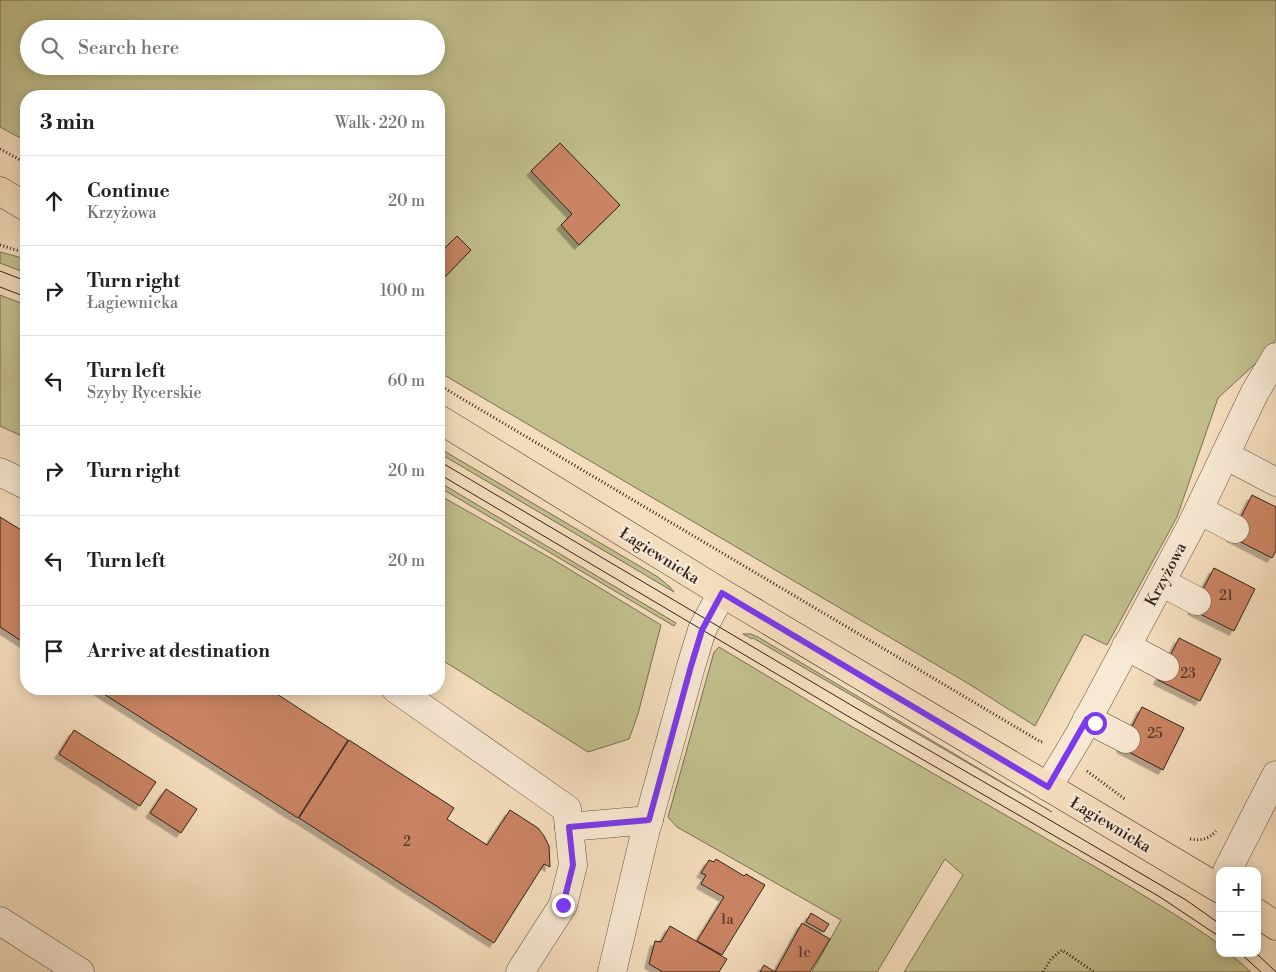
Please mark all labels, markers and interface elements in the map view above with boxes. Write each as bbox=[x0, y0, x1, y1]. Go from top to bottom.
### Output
search box bbox=[20, 20, 445, 75]
icon: search bbox=[38, 34, 66, 62]
text: Search here bbox=[78, 36, 179, 60]
text: 3 min bbox=[40, 110, 95, 136]
text: Walk · 220 m bbox=[335, 113, 425, 133]
text: Continue bbox=[87, 179, 170, 203]
icon: ahead bbox=[40, 187, 68, 215]
text: 20 m bbox=[388, 191, 425, 211]
text: Krzyżowa bbox=[87, 203, 157, 223]
text: Turn right bbox=[87, 269, 180, 293]
icon: right bbox=[40, 277, 68, 305]
text: 100 m bbox=[380, 281, 425, 301]
text: Łagiewnicka bbox=[87, 293, 178, 313]
text: Turn left bbox=[87, 359, 166, 383]
icon: left bbox=[40, 367, 68, 395]
text: 60 m bbox=[387, 371, 425, 391]
text: Szyby Rycerskie bbox=[87, 383, 202, 403]
icon: right bbox=[40, 457, 68, 485]
text: Turn right bbox=[87, 459, 180, 483]
text: 20 m bbox=[388, 461, 425, 481]
street label: Łagiewnicka bbox=[616, 523, 704, 589]
street label: Krzyżowa bbox=[1141, 538, 1191, 610]
icon: left bbox=[40, 547, 68, 575]
text: Turn left bbox=[87, 549, 166, 573]
text: 20 m bbox=[388, 551, 425, 571]
house number: 21 bbox=[1219, 587, 1233, 605]
icon: arrive bbox=[40, 637, 68, 665]
text: Arrive at destination bbox=[87, 639, 270, 663]
house number: 23 bbox=[1180, 665, 1196, 683]
route start bbox=[1084, 712, 1107, 735]
house number: 25 bbox=[1147, 725, 1163, 743]
street label: Łagiewnicka bbox=[1066, 793, 1155, 857]
house number: 2 bbox=[403, 833, 411, 851]
map controls bbox=[1216, 867, 1261, 957]
button: + bbox=[1216, 867, 1261, 912]
route end bbox=[552, 894, 575, 917]
house number: 1a bbox=[720, 911, 734, 929]
button: − bbox=[1216, 912, 1261, 957]
house number: 1c bbox=[797, 944, 811, 962]

